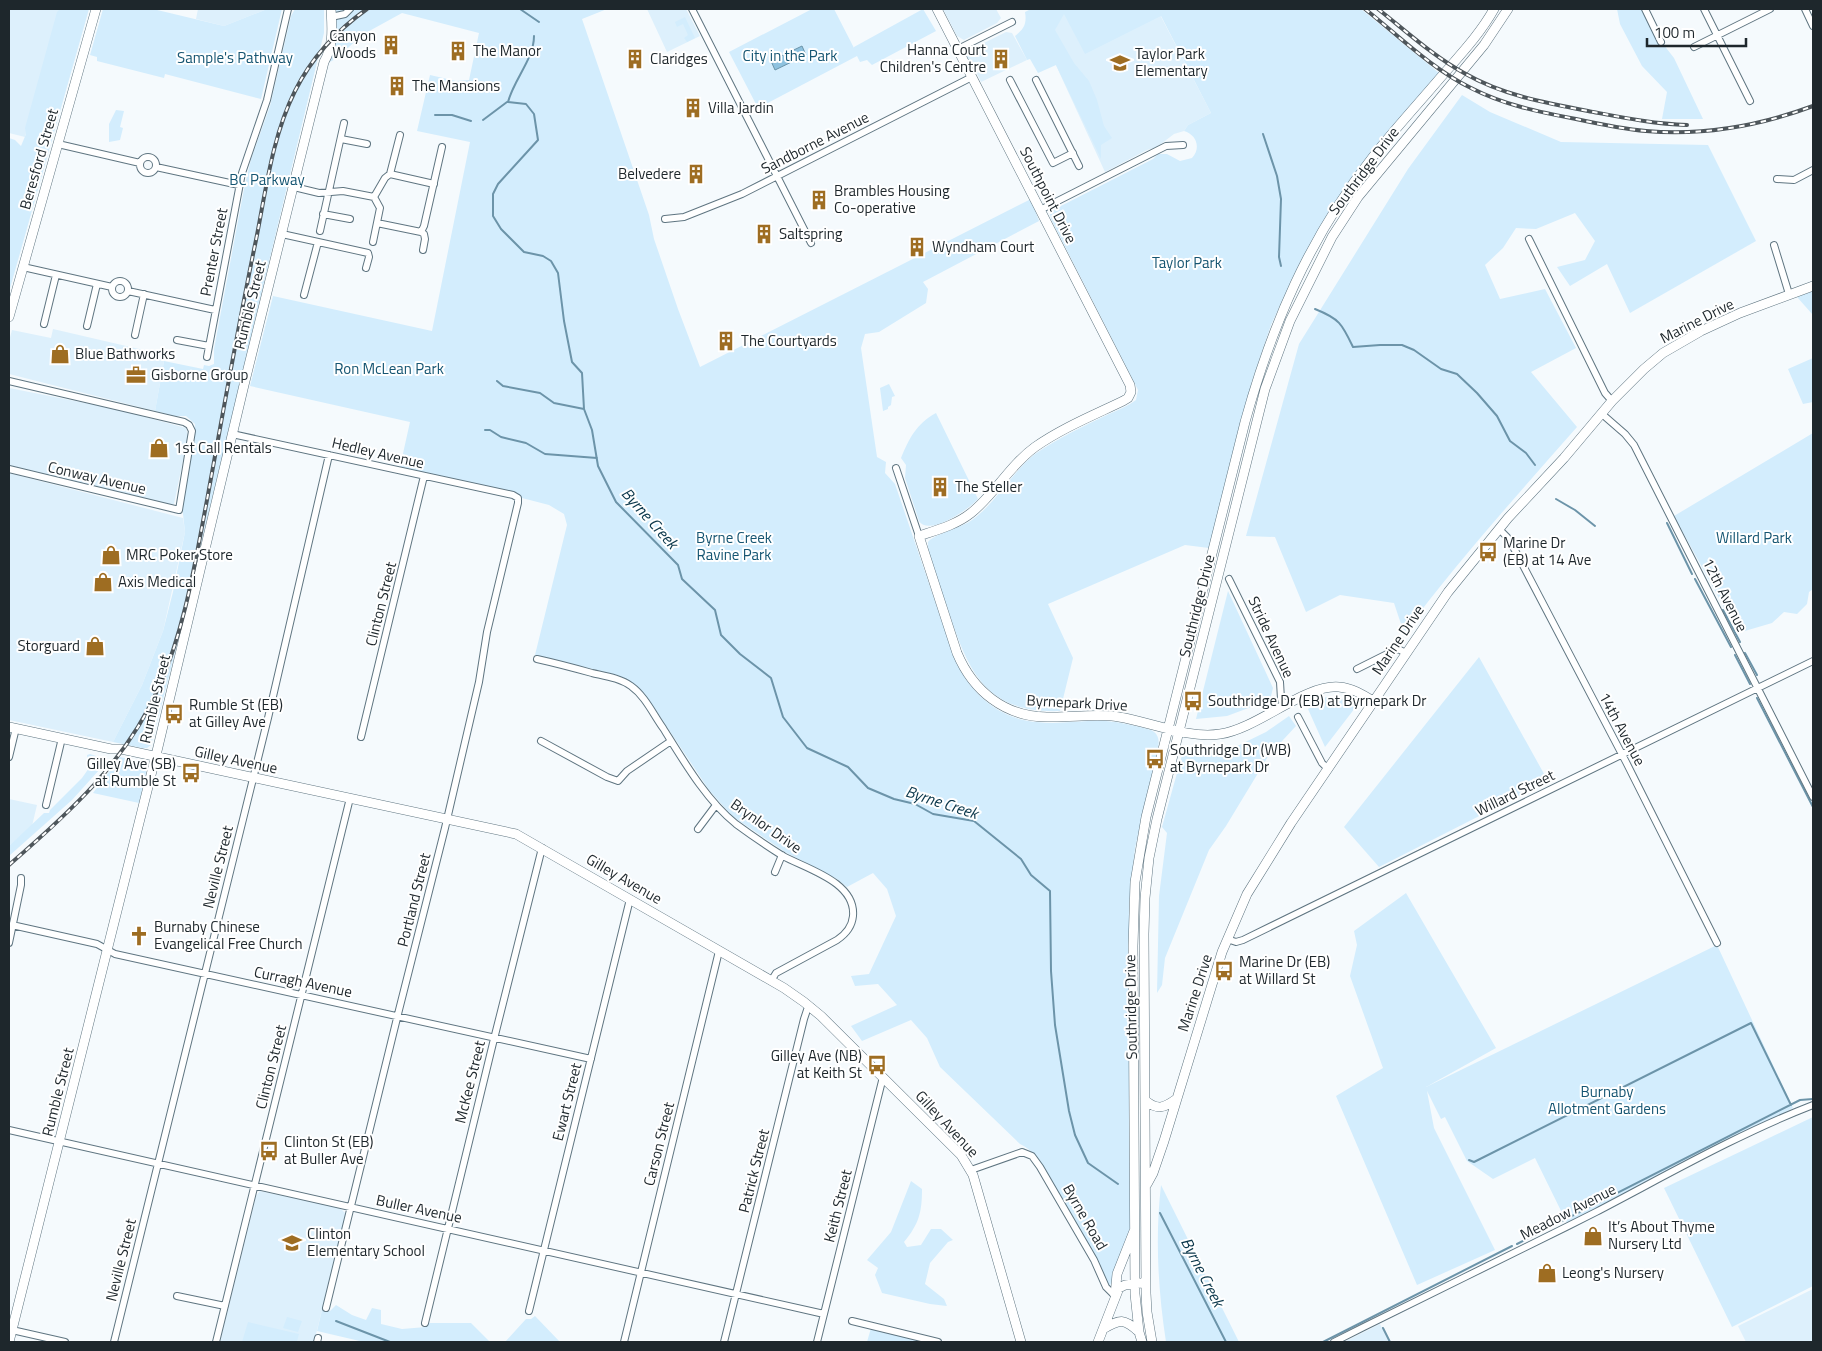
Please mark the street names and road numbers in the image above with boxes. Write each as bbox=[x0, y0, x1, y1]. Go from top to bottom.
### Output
street label: Beresford Street bbox=[13, 105, 64, 212]
street label: Sandborne Avenue bbox=[757, 105, 873, 180]
street label: Southridge Drive bbox=[1323, 122, 1404, 220]
street label: Southpoint Drive bbox=[1014, 142, 1083, 247]
street label: Prenter Street bbox=[194, 205, 233, 298]
street label: Rumble Street bbox=[227, 257, 272, 352]
street label: Marine Drive bbox=[1656, 292, 1738, 349]
street label: Hedley Avenue bbox=[330, 431, 426, 474]
street label: Conway Avenue bbox=[46, 455, 149, 500]
street label: Southridge Drive bbox=[1173, 552, 1220, 660]
street label: 12th Avenue bbox=[1697, 554, 1754, 636]
street label: Clinton Street bbox=[359, 559, 402, 648]
street label: Stride Avenue bbox=[1243, 592, 1300, 681]
street label: Marine Drive bbox=[1366, 600, 1430, 679]
street label: Rumble Street bbox=[133, 651, 176, 746]
street label: Byrnepark Drive bbox=[1026, 688, 1128, 717]
street label: 14th Avenue bbox=[1593, 688, 1651, 770]
street label: Gilley Avenue bbox=[192, 739, 280, 780]
street label: Willard Street bbox=[1471, 763, 1559, 822]
street label: Brynlor Drive bbox=[726, 793, 807, 859]
street label: Neville Street bbox=[196, 822, 239, 911]
street label: Gilley Avenue bbox=[582, 848, 667, 910]
street label: Portland Street bbox=[391, 850, 436, 949]
street label: Marine Drive bbox=[1171, 951, 1218, 1035]
street label: Southridge Drive bbox=[1118, 954, 1143, 1060]
street label: Curragh Avenue bbox=[252, 960, 354, 1003]
street label: Clinton Street bbox=[249, 1022, 292, 1111]
street label: McKee Street bbox=[448, 1037, 491, 1126]
street label: Rumble Street bbox=[35, 1044, 80, 1139]
street label: Ewart Street bbox=[546, 1060, 587, 1143]
street label: Gilley Avenue bbox=[910, 1085, 985, 1162]
street label: Carson Street bbox=[637, 1099, 680, 1188]
street label: Patrick Street bbox=[732, 1126, 775, 1215]
street label: Keith Street bbox=[817, 1166, 858, 1245]
street label: Meadow Avenue bbox=[1516, 1177, 1620, 1246]
street label: Byrne Road bbox=[1057, 1179, 1114, 1254]
street label: Buller Avenue bbox=[374, 1188, 464, 1229]
street label: Neville Street bbox=[99, 1215, 142, 1304]

